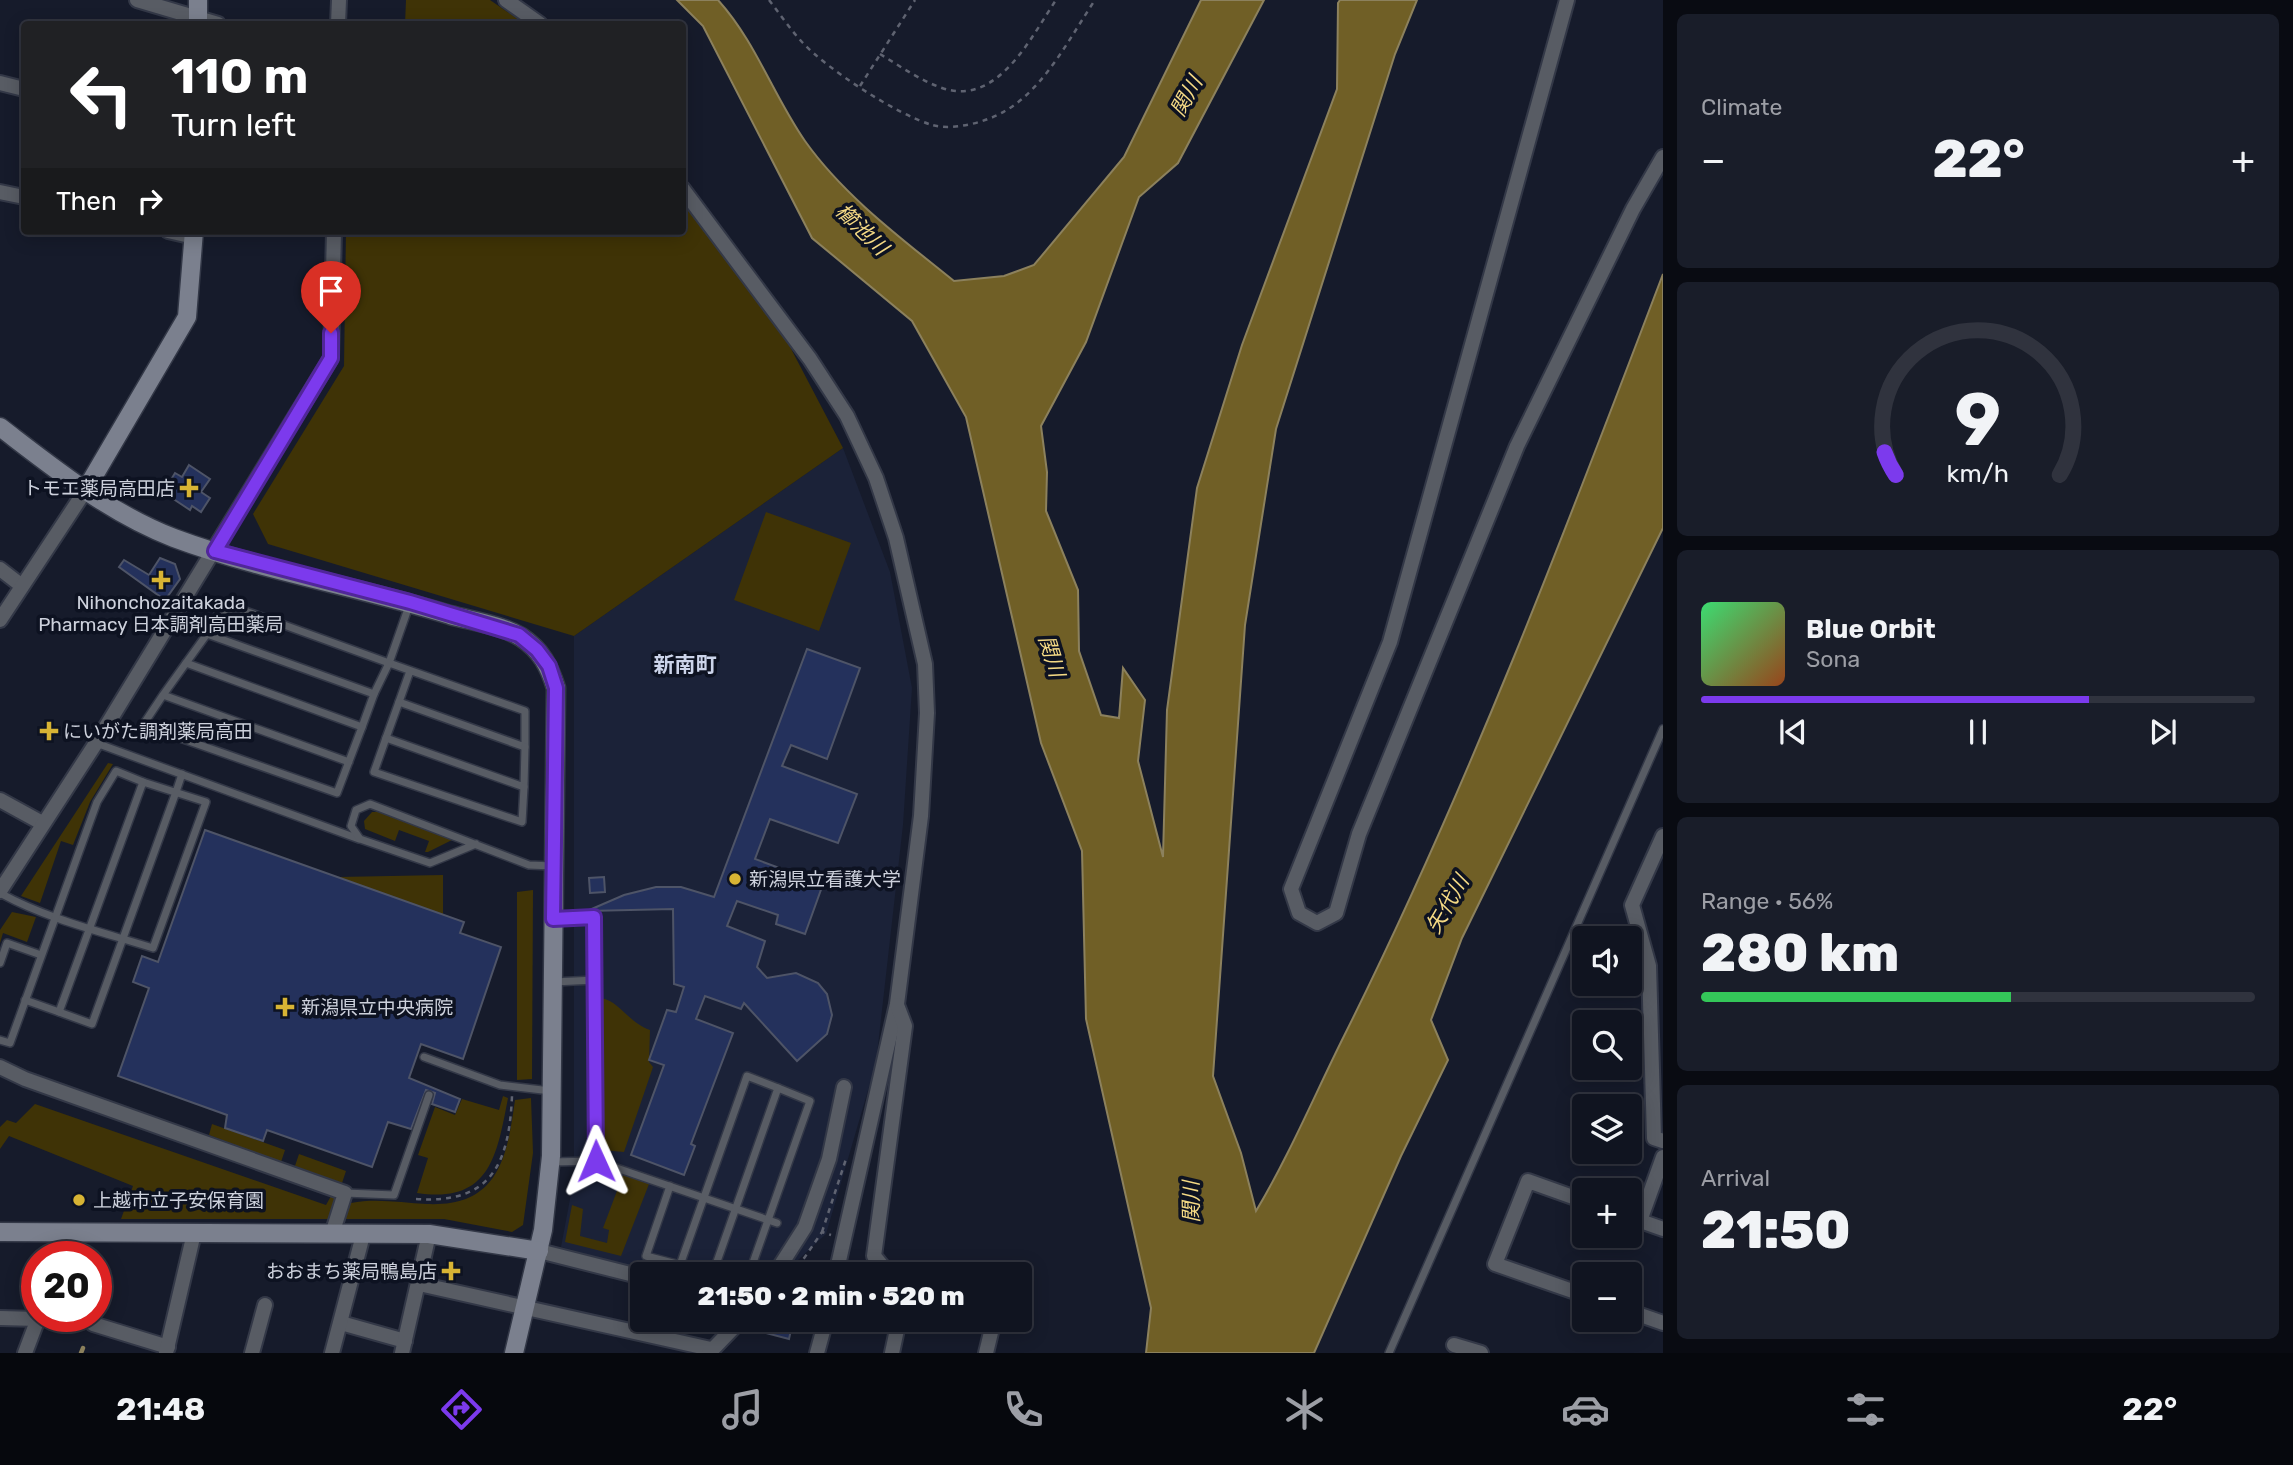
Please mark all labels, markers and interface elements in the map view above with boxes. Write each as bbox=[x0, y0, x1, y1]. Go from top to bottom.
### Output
text: 110 m bbox=[171, 47, 308, 105]
icon: left bbox=[56, 49, 147, 140]
water label: 関川 bbox=[1165, 70, 1208, 120]
text: Climate bbox=[1701, 93, 1782, 121]
text: Turn left bbox=[171, 106, 296, 144]
text: 22° bbox=[1932, 128, 2025, 190]
text: − bbox=[1701, 137, 1726, 183]
text: + bbox=[2231, 137, 2255, 183]
icon: right bbox=[131, 182, 169, 220]
text: Then bbox=[56, 186, 117, 217]
water label: 櫛池川 bbox=[831, 198, 895, 261]
pin bbox=[301, 261, 361, 333]
icon: arrive bbox=[312, 272, 350, 310]
text: 9 bbox=[1955, 377, 2001, 463]
text: km/h bbox=[1947, 458, 2009, 487]
place label: トモエ薬局高田店 bbox=[23, 477, 175, 500]
marker: トモエ薬局高田店 bbox=[181, 480, 197, 496]
marker: Nihonchozaitakada Pharmacy 日本調剤高田薬局 bbox=[153, 572, 169, 588]
place label: Nihonchozaitakada Pharmacy 日本調剤高田薬局 bbox=[38, 591, 284, 636]
text: Blue Orbit bbox=[1806, 614, 1936, 645]
water label: 関川 bbox=[1034, 632, 1071, 682]
text: Sona bbox=[1806, 645, 1860, 673]
district label: 新南町 bbox=[654, 652, 717, 677]
icon: previous bbox=[1774, 713, 1812, 751]
icon: pause bbox=[1959, 713, 1997, 751]
icon: next bbox=[2144, 713, 2182, 751]
place label: にいがた調剤薬局高田 bbox=[63, 720, 253, 743]
marker: にいがた調剤薬局高田 bbox=[41, 723, 57, 739]
place label: 新潟県立看護大学 bbox=[749, 868, 901, 891]
water label: 矢代川 bbox=[1420, 869, 1475, 938]
marker: 新潟県立看護大学 bbox=[727, 871, 743, 887]
text: Range · 56% bbox=[1701, 887, 1833, 915]
text: 280 km bbox=[1701, 922, 1899, 984]
map controls bbox=[1572, 926, 1642, 1332]
button: sound bbox=[1572, 926, 1642, 996]
place label: 新潟県立中央病院 bbox=[301, 996, 453, 1019]
marker: 新潟県立中央病院 bbox=[275, 997, 295, 1017]
button: search bbox=[1572, 1010, 1642, 1080]
button: layers bbox=[1572, 1094, 1642, 1164]
position arrow bbox=[559, 1124, 633, 1198]
text: Arrival bbox=[1701, 1164, 1770, 1192]
button: + bbox=[1572, 1178, 1642, 1248]
water label: 関川 bbox=[1178, 1179, 1204, 1223]
place label: 上越市立子安保育園 bbox=[93, 1189, 264, 1212]
marker: 上越市立子安保育園 bbox=[71, 1192, 87, 1208]
text: 21:50 bbox=[1701, 1199, 1851, 1261]
speed limit sign: 20 bbox=[21, 1241, 112, 1332]
place label: おおまち薬局鴨島店 bbox=[266, 1260, 437, 1283]
button: − bbox=[1572, 1262, 1642, 1332]
marker: おおまち薬局鴨島店 bbox=[443, 1263, 459, 1279]
text: 21:50 · 2 min · 520 m bbox=[697, 1281, 965, 1312]
icon: directions bbox=[437, 1385, 486, 1434]
icon: music bbox=[718, 1385, 767, 1434]
icon: phone bbox=[999, 1385, 1048, 1434]
icon: climate bbox=[1280, 1385, 1329, 1434]
icon: car bbox=[1561, 1385, 1610, 1434]
icon: filters bbox=[1841, 1385, 1890, 1434]
text: 21:48 bbox=[116, 1390, 205, 1428]
text: 22° bbox=[2122, 1390, 2177, 1428]

